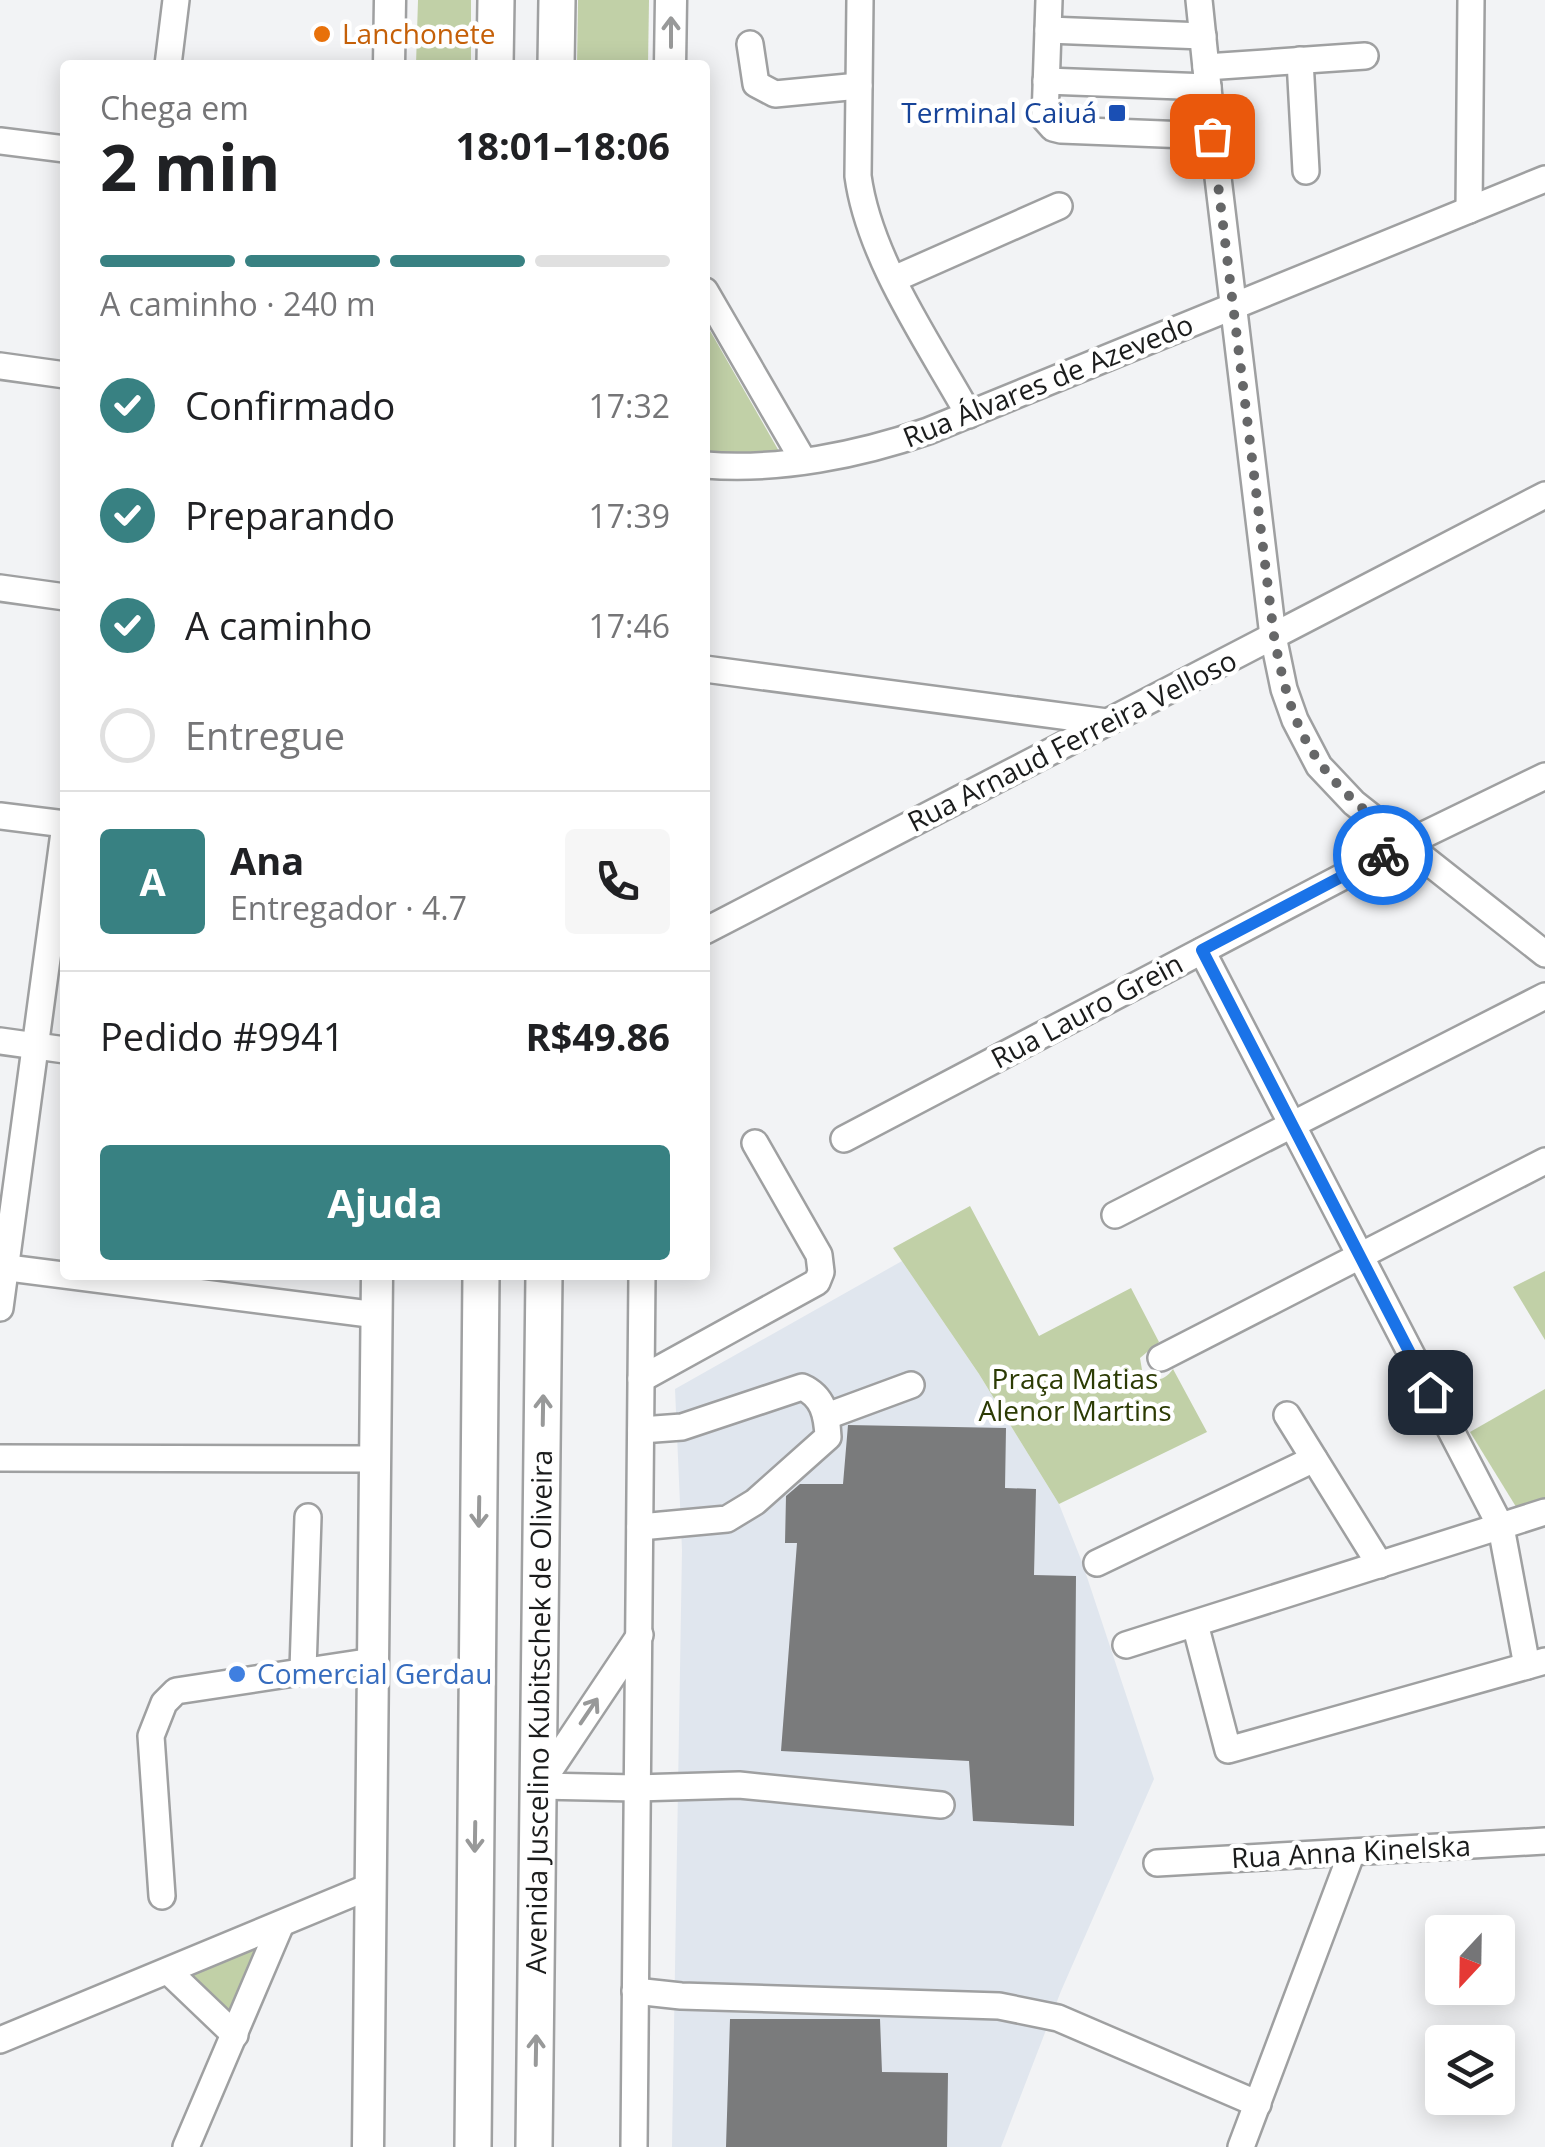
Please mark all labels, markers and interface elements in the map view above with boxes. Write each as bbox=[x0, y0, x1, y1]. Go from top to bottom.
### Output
place label: Lanchonete bbox=[342, 14, 495, 52]
one-way arrow bbox=[661, 17, 680, 49]
marker: Lanchonete bbox=[311, 23, 333, 45]
text: Chega em bbox=[100, 86, 249, 129]
place label: Terminal Caiuá bbox=[901, 93, 1097, 131]
pin bbox=[1170, 94, 1255, 179]
marker: Terminal Caiuá bbox=[1106, 102, 1128, 124]
icon: bag bbox=[1185, 109, 1240, 164]
text: 18:01–18:06 bbox=[456, 119, 670, 171]
text: 2 min bbox=[100, 122, 280, 210]
text: A caminho · 240 m bbox=[100, 282, 376, 325]
street label: Rua Álvares de Azevedo bbox=[897, 304, 1198, 456]
icon: check bbox=[100, 378, 155, 433]
text: Confirmado bbox=[185, 379, 395, 431]
text: 17:32 bbox=[588, 384, 670, 427]
icon: check bbox=[100, 488, 155, 543]
text: Preparando bbox=[185, 489, 395, 541]
text: 17:39 bbox=[588, 494, 670, 537]
icon: check bbox=[100, 598, 155, 653]
text: A caminho bbox=[185, 599, 372, 651]
text: 17:46 bbox=[588, 604, 670, 647]
street label: Rua Arnaud Ferreira Velloso bbox=[901, 640, 1243, 840]
text: Entregue bbox=[185, 709, 345, 761]
courier bbox=[1333, 805, 1433, 905]
icon: bike bbox=[1356, 828, 1411, 883]
button: phone bbox=[565, 829, 670, 934]
text: Ana bbox=[230, 834, 304, 886]
text: A bbox=[139, 855, 166, 907]
text: Entregador · 4.7 bbox=[230, 886, 467, 929]
street label: Rua Lauro Grein bbox=[984, 944, 1189, 1077]
text: Pedido #9941 bbox=[100, 1010, 344, 1062]
text: R$49.86 bbox=[525, 1010, 670, 1062]
button: Ajuda bbox=[100, 1145, 670, 1260]
pin bbox=[1388, 1350, 1473, 1435]
park label: Praça Matias Alenor Martins bbox=[979, 1359, 1171, 1429]
icon: home bbox=[1403, 1365, 1458, 1420]
one-way arrow bbox=[533, 1394, 552, 1426]
street label: Avenida Juscelino Kubitschek de Oliveira bbox=[516, 1450, 560, 1974]
one-way arrow bbox=[469, 1496, 488, 1528]
place label: Comercial Gerdau bbox=[257, 1654, 492, 1692]
marker: Comercial Gerdau bbox=[226, 1663, 248, 1685]
one-way arrow bbox=[579, 1697, 600, 1725]
one-way arrow bbox=[466, 1821, 485, 1853]
street label: Rua Anna Kinelska bbox=[1230, 1826, 1472, 1876]
north arrow bbox=[1425, 1915, 1515, 2005]
map controls bbox=[1425, 1915, 1515, 2115]
button: layers bbox=[1425, 2025, 1515, 2115]
one-way arrow bbox=[526, 2034, 545, 2066]

